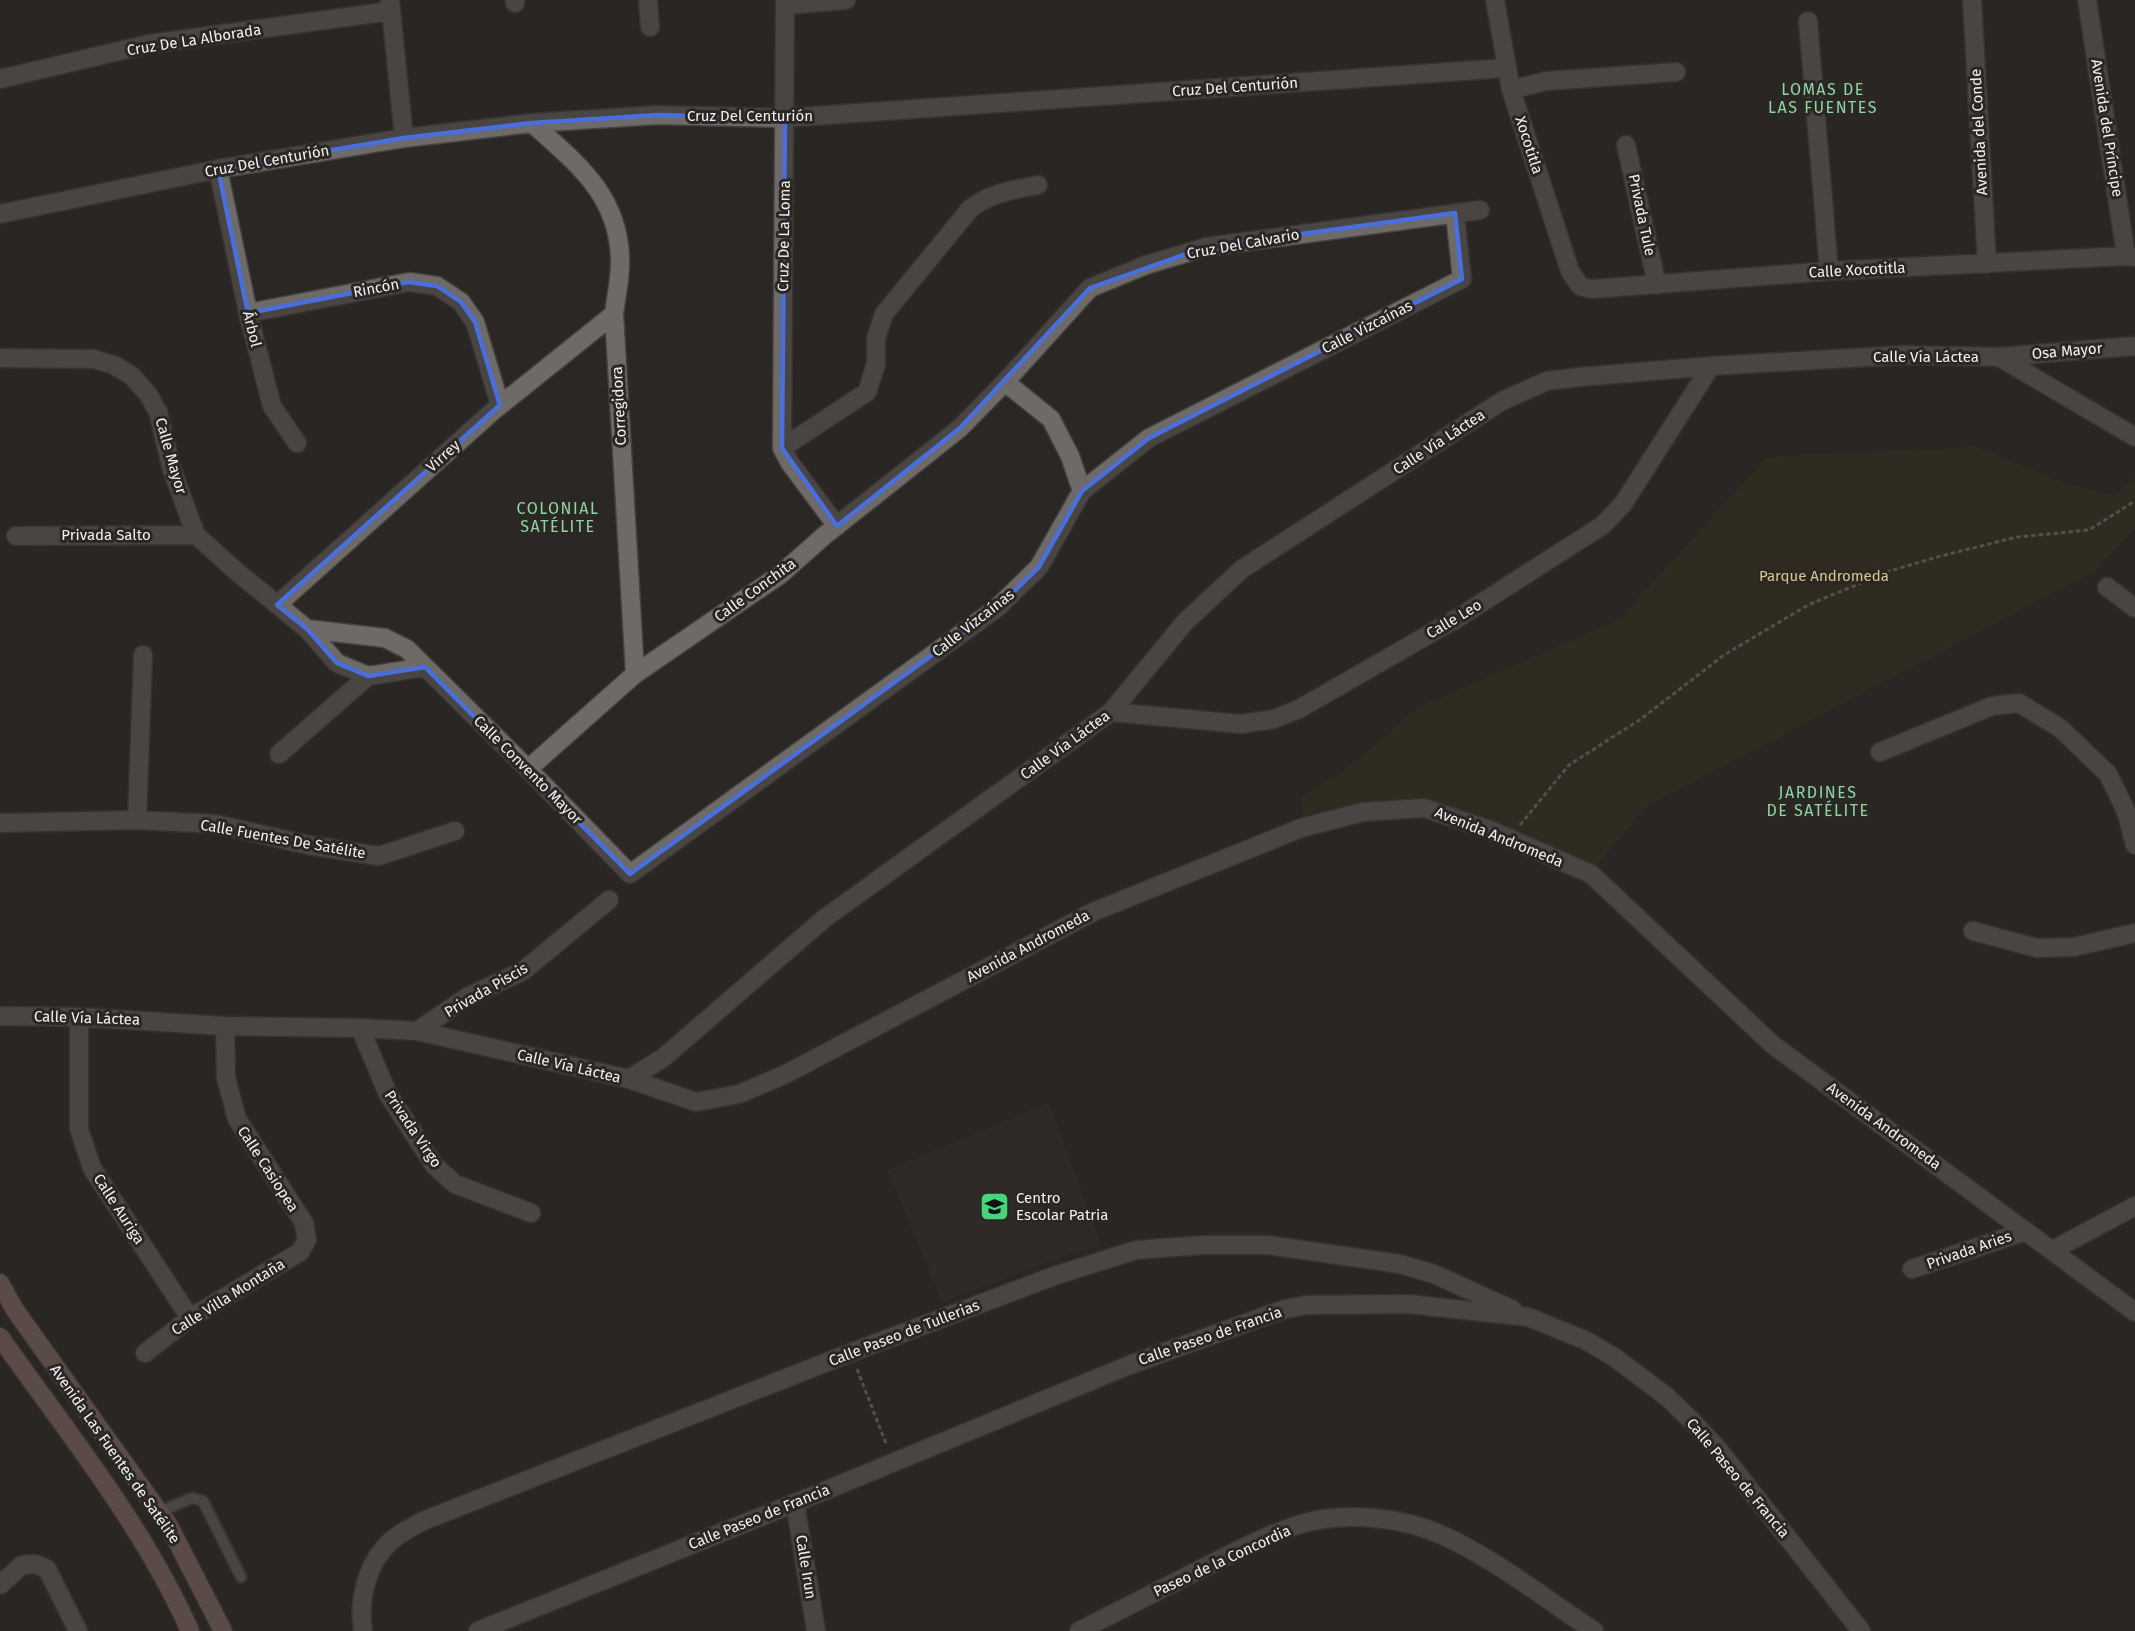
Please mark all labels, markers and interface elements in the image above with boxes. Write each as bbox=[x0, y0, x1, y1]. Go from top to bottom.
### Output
street label: Cruz De La Alborada bbox=[126, 20, 262, 60]
street label: Avenida del Príncipe bbox=[2087, 58, 2127, 198]
street label: Avenida del Conde bbox=[1967, 68, 1991, 196]
street label: Cruz Del Centurión bbox=[1171, 74, 1299, 100]
district label: LOMAS DE LAS FUENTES bbox=[1768, 80, 1878, 117]
street label: Cruz Del Centurión bbox=[687, 107, 813, 125]
street label: Xocotitla bbox=[1511, 114, 1547, 176]
street label: Cruz Del Centurión bbox=[203, 141, 331, 181]
street label: Privada Tule bbox=[1625, 172, 1659, 258]
street label: Cruz De La Loma bbox=[774, 180, 794, 292]
street label: Cruz Del Calvario bbox=[1185, 225, 1301, 263]
street label: Calle Xocotitla bbox=[1808, 258, 1906, 282]
street label: Rincón bbox=[351, 275, 401, 301]
street label: Calle Vizcaínas bbox=[1319, 296, 1415, 358]
street label: Árbol bbox=[239, 309, 265, 349]
street label: Osa Mayor bbox=[2031, 339, 2103, 363]
street label: Calle Vía Láctea bbox=[1873, 348, 1979, 366]
street label: Corregidora bbox=[608, 366, 630, 446]
street label: Calle Vía Láctea bbox=[1390, 406, 1488, 478]
street label: Calle Mayor bbox=[152, 416, 191, 496]
street label: Virrey bbox=[422, 436, 464, 476]
district label: COLONIAL SATÉLITE bbox=[517, 499, 599, 536]
street label: Privada Salto bbox=[61, 526, 151, 544]
street label: Calle Conchita bbox=[711, 554, 799, 626]
park label: Parque Andromeda bbox=[1759, 567, 1889, 585]
street label: Calle Vizcaínas bbox=[928, 585, 1018, 661]
street label: Calle Leo bbox=[1423, 596, 1485, 642]
street label: Calle Vía Láctea bbox=[1017, 707, 1113, 783]
street label: Calle Convento Mayor bbox=[470, 712, 586, 828]
district label: JARDINES DE SATÉLITE bbox=[1767, 783, 1869, 820]
street label: Avenida Andromeda bbox=[1432, 803, 1566, 871]
street label: Calle Fuentes De Satélite bbox=[199, 816, 367, 862]
street label: Avenida Andromeda bbox=[963, 906, 1093, 986]
street label: Privada Piscis bbox=[441, 959, 531, 1021]
street label: Calle Vía Láctea bbox=[34, 1007, 140, 1029]
street label: Calle Vía Láctea bbox=[515, 1045, 623, 1087]
street label: Avenida Andromeda bbox=[1823, 1079, 1945, 1173]
street label: Privada Virgo bbox=[381, 1087, 445, 1171]
street label: Calle Casiopea bbox=[234, 1123, 302, 1215]
street label: Calle Auriga bbox=[90, 1170, 148, 1248]
place label: Centro Escolar Patria bbox=[1016, 1189, 1108, 1224]
school or university icon: Centro Escolar Patria bbox=[979, 1191, 1011, 1223]
street label: Privada Aries bbox=[1924, 1227, 2014, 1273]
street label: Calle Villa Montaña bbox=[168, 1255, 288, 1339]
street label: Calle Paseo de Tullerias bbox=[826, 1296, 982, 1370]
street label: Calle Paseo de Francia bbox=[1136, 1303, 1284, 1369]
street label: Avenida Las Fuentes de Satélite bbox=[46, 1361, 184, 1547]
street label: Calle Paseo de Francia bbox=[1683, 1414, 1793, 1542]
street label: Calle Paseo de Francia bbox=[686, 1480, 832, 1554]
street label: Paseo de la Concordia bbox=[1151, 1521, 1293, 1601]
street label: Calle Irun bbox=[792, 1534, 820, 1600]

